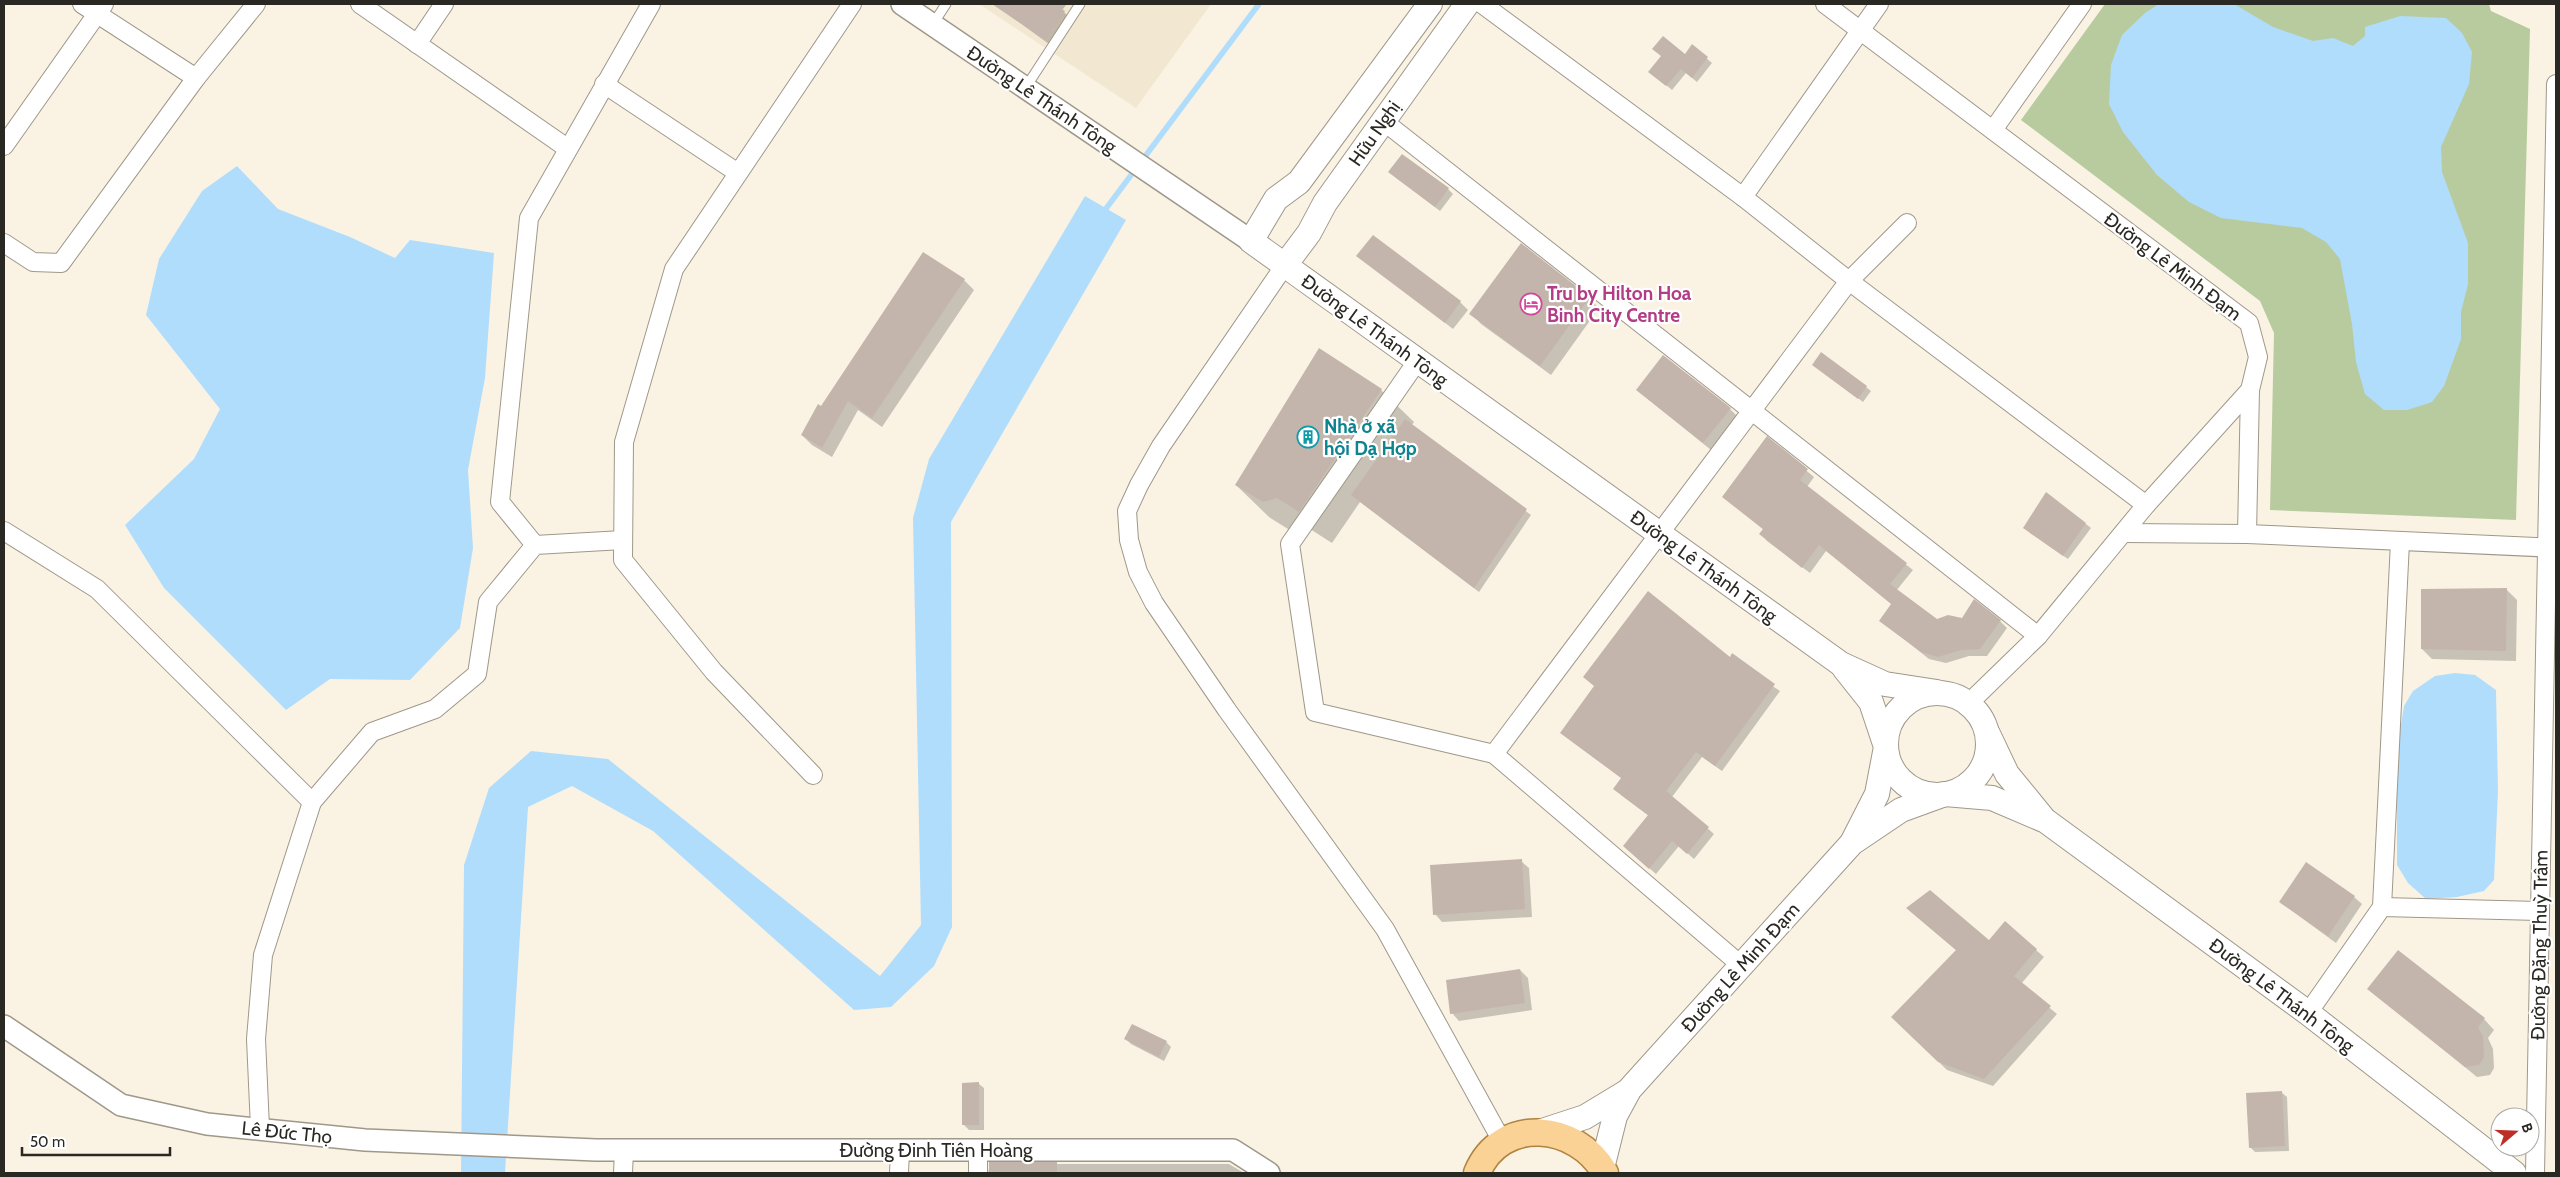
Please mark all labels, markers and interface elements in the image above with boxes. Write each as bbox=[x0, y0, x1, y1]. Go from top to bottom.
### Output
street label: Đường Lê Thánh Tông bbox=[962, 41, 1121, 158]
street label: Hữu Nghị bbox=[1344, 96, 1405, 170]
street label: Đường Lê Minh Đạm bbox=[2099, 207, 2246, 326]
street label: Đường Lê Thánh Tông bbox=[1297, 269, 1453, 392]
place label: Tru by Hilton Hoa Binh City Centre bbox=[1547, 282, 1692, 327]
hotel icon: Tru by Hilton Hoa Binh City Centre bbox=[1519, 292, 1543, 316]
place label: Nhà ở xã hội Dạ Hợp bbox=[1324, 415, 1417, 460]
building icon: Nhà ở xã hội Dạ Hợp bbox=[1296, 425, 1320, 449]
street label: Đường Lê Thánh Tông bbox=[1626, 505, 1782, 628]
street label: Đường Đặng Thuỳ Trâm bbox=[2526, 850, 2553, 1040]
street label: Đường Lê Minh Đạm bbox=[1676, 898, 1804, 1037]
street label: Đường Lê Thánh Tông bbox=[2205, 933, 2359, 1058]
north arrow bbox=[2490, 1107, 2540, 1157]
street label: Lê Đức Thọ bbox=[241, 1116, 333, 1149]
text: B bbox=[2517, 1121, 2537, 1135]
scale bar bbox=[22, 1124, 170, 1156]
text: 50 m bbox=[30, 1133, 65, 1151]
street label: Đường Đinh Tiên Hoàng bbox=[839, 1139, 1033, 1162]

